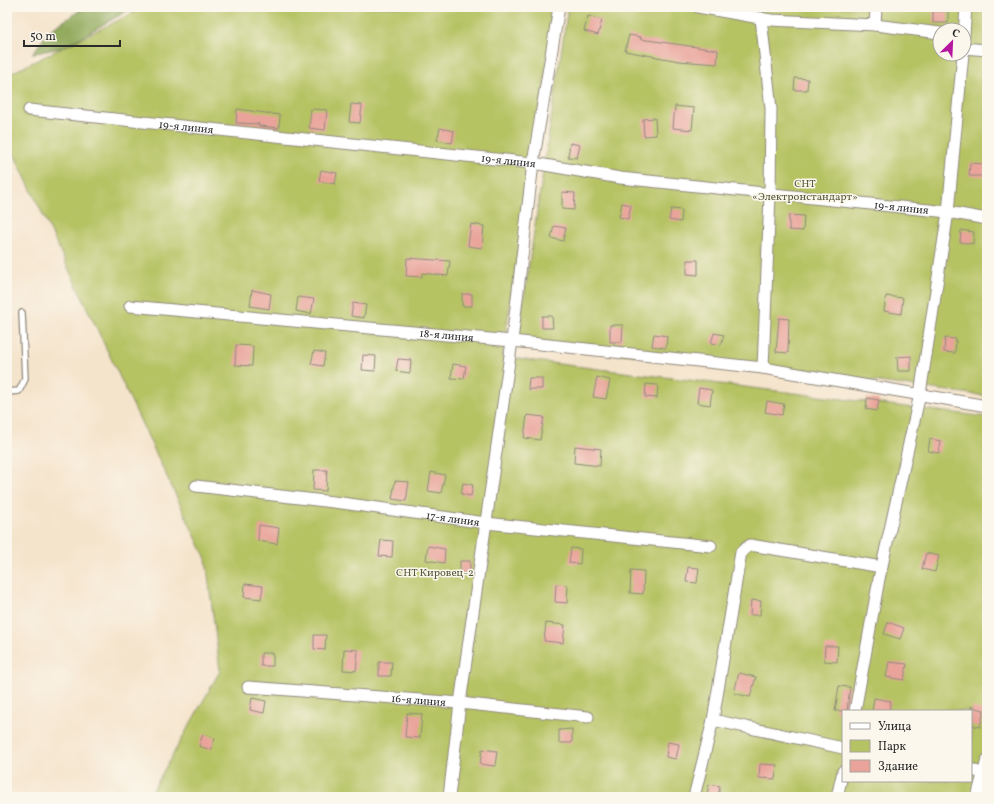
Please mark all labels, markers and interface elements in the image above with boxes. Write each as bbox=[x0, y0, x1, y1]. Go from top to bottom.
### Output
scale bar bbox=[24, 22, 120, 48]
north arrow bbox=[932, 22, 972, 62]
text: С bbox=[949, 26, 962, 43]
text: 50 m bbox=[30, 29, 56, 45]
street label: 19-я линия bbox=[158, 118, 214, 138]
street label: 19-я линия bbox=[480, 152, 536, 172]
park label: СНТ «Электронстандарт» bbox=[752, 177, 858, 205]
street label: 19-я линия bbox=[873, 198, 930, 219]
street label: 18-я линия bbox=[419, 327, 475, 346]
street label: 17-я линия bbox=[425, 509, 481, 531]
park label: СНТ Кировец-2 bbox=[396, 566, 474, 581]
street label: 16-я линия bbox=[391, 692, 446, 711]
legend bbox=[842, 710, 972, 782]
text: Улица bbox=[878, 719, 911, 735]
text: Парк bbox=[878, 739, 906, 755]
text: Здание bbox=[878, 759, 918, 775]

